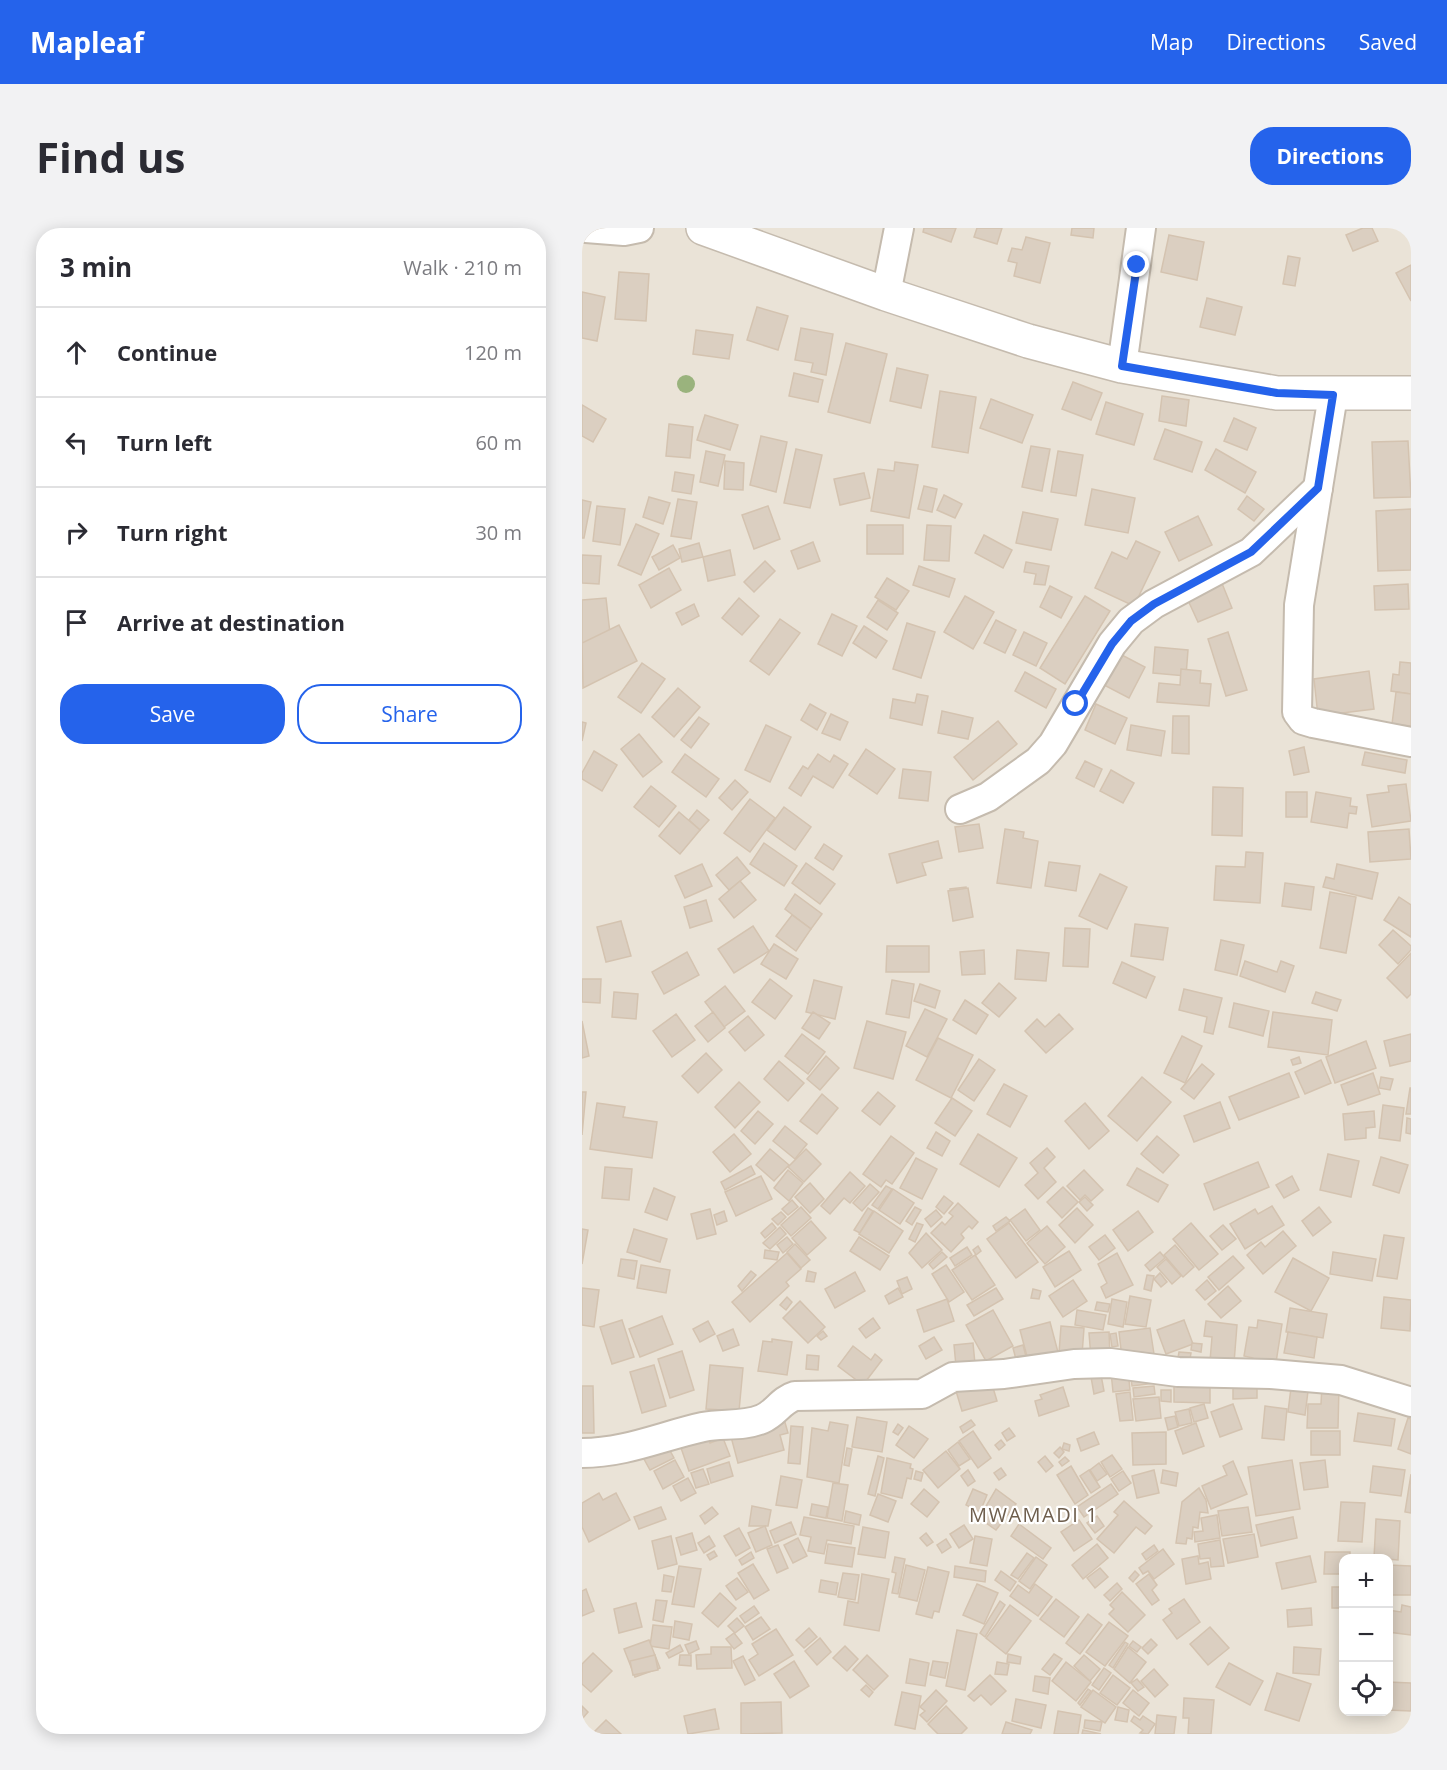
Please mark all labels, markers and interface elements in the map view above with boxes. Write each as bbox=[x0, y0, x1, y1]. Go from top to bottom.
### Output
text: Mapleaf bbox=[30, 23, 144, 61]
text: Map bbox=[1150, 28, 1193, 56]
text: Directions bbox=[1226, 28, 1326, 56]
text: Saved bbox=[1359, 28, 1417, 56]
button: Directions bbox=[1250, 127, 1411, 185]
text: Find us bbox=[36, 128, 185, 185]
text: 3 min bbox=[60, 249, 132, 285]
route end bbox=[1123, 251, 1149, 277]
text: Walk · 210 m bbox=[403, 254, 522, 281]
icon: ahead bbox=[60, 336, 93, 369]
text: Continue bbox=[117, 337, 217, 367]
text: 120 m bbox=[464, 339, 522, 366]
icon: left bbox=[60, 426, 93, 459]
text: Turn left bbox=[117, 427, 212, 457]
text: 60 m bbox=[475, 429, 522, 456]
icon: right bbox=[60, 516, 93, 549]
text: Turn right bbox=[117, 517, 228, 547]
text: 30 m bbox=[475, 519, 522, 546]
icon: arrive bbox=[60, 606, 93, 639]
text: Arrive at destination bbox=[117, 607, 345, 637]
button: Save bbox=[60, 684, 285, 744]
button: Share bbox=[297, 684, 522, 744]
route start bbox=[1062, 690, 1088, 716]
district label: MWAMADI 1 bbox=[969, 1501, 1099, 1528]
map controls bbox=[1339, 1554, 1393, 1716]
button: + bbox=[1339, 1554, 1393, 1608]
button: − bbox=[1339, 1608, 1393, 1662]
button: locate bbox=[1339, 1662, 1393, 1716]

